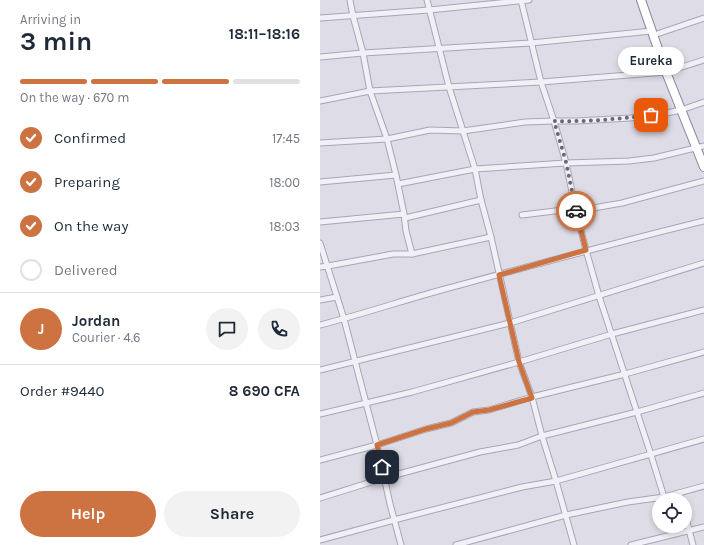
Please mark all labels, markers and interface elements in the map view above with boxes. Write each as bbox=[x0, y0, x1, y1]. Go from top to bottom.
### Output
text: Arriving in bbox=[20, 12, 81, 27]
text: 18:11–18:16 bbox=[229, 25, 300, 43]
text: 3 min bbox=[20, 26, 92, 57]
callout: Eureka bbox=[618, 47, 684, 75]
text: Eureka bbox=[629, 53, 673, 68]
text: On the way · 670 m bbox=[20, 90, 129, 105]
pin bbox=[634, 98, 668, 132]
icon: bag bbox=[640, 104, 662, 126]
icon: check bbox=[20, 127, 42, 149]
text: Confirmed bbox=[54, 129, 126, 147]
text: 17:45 bbox=[272, 131, 300, 146]
icon: check bbox=[20, 171, 42, 193]
text: Preparing bbox=[54, 173, 120, 191]
text: 18:00 bbox=[269, 175, 300, 190]
courier bbox=[556, 191, 596, 231]
icon: car bbox=[565, 200, 587, 222]
icon: check bbox=[20, 215, 42, 237]
text: On the way bbox=[54, 217, 128, 235]
text: 18:03 bbox=[269, 219, 300, 234]
text: Delivered bbox=[54, 261, 118, 279]
button: chat bbox=[206, 308, 248, 350]
button: phone bbox=[258, 308, 300, 350]
text: Jordan bbox=[72, 312, 120, 330]
text: J bbox=[38, 320, 44, 338]
text: Courier · 4.6 bbox=[72, 330, 140, 345]
text: Order #9440 bbox=[20, 382, 104, 400]
text: 8 690 CFA bbox=[229, 382, 300, 400]
pin bbox=[365, 450, 399, 484]
icon: home bbox=[371, 456, 393, 478]
button: Help bbox=[20, 491, 156, 537]
button: Share bbox=[164, 491, 300, 537]
map controls bbox=[652, 493, 692, 533]
button: locate bbox=[652, 493, 692, 533]

